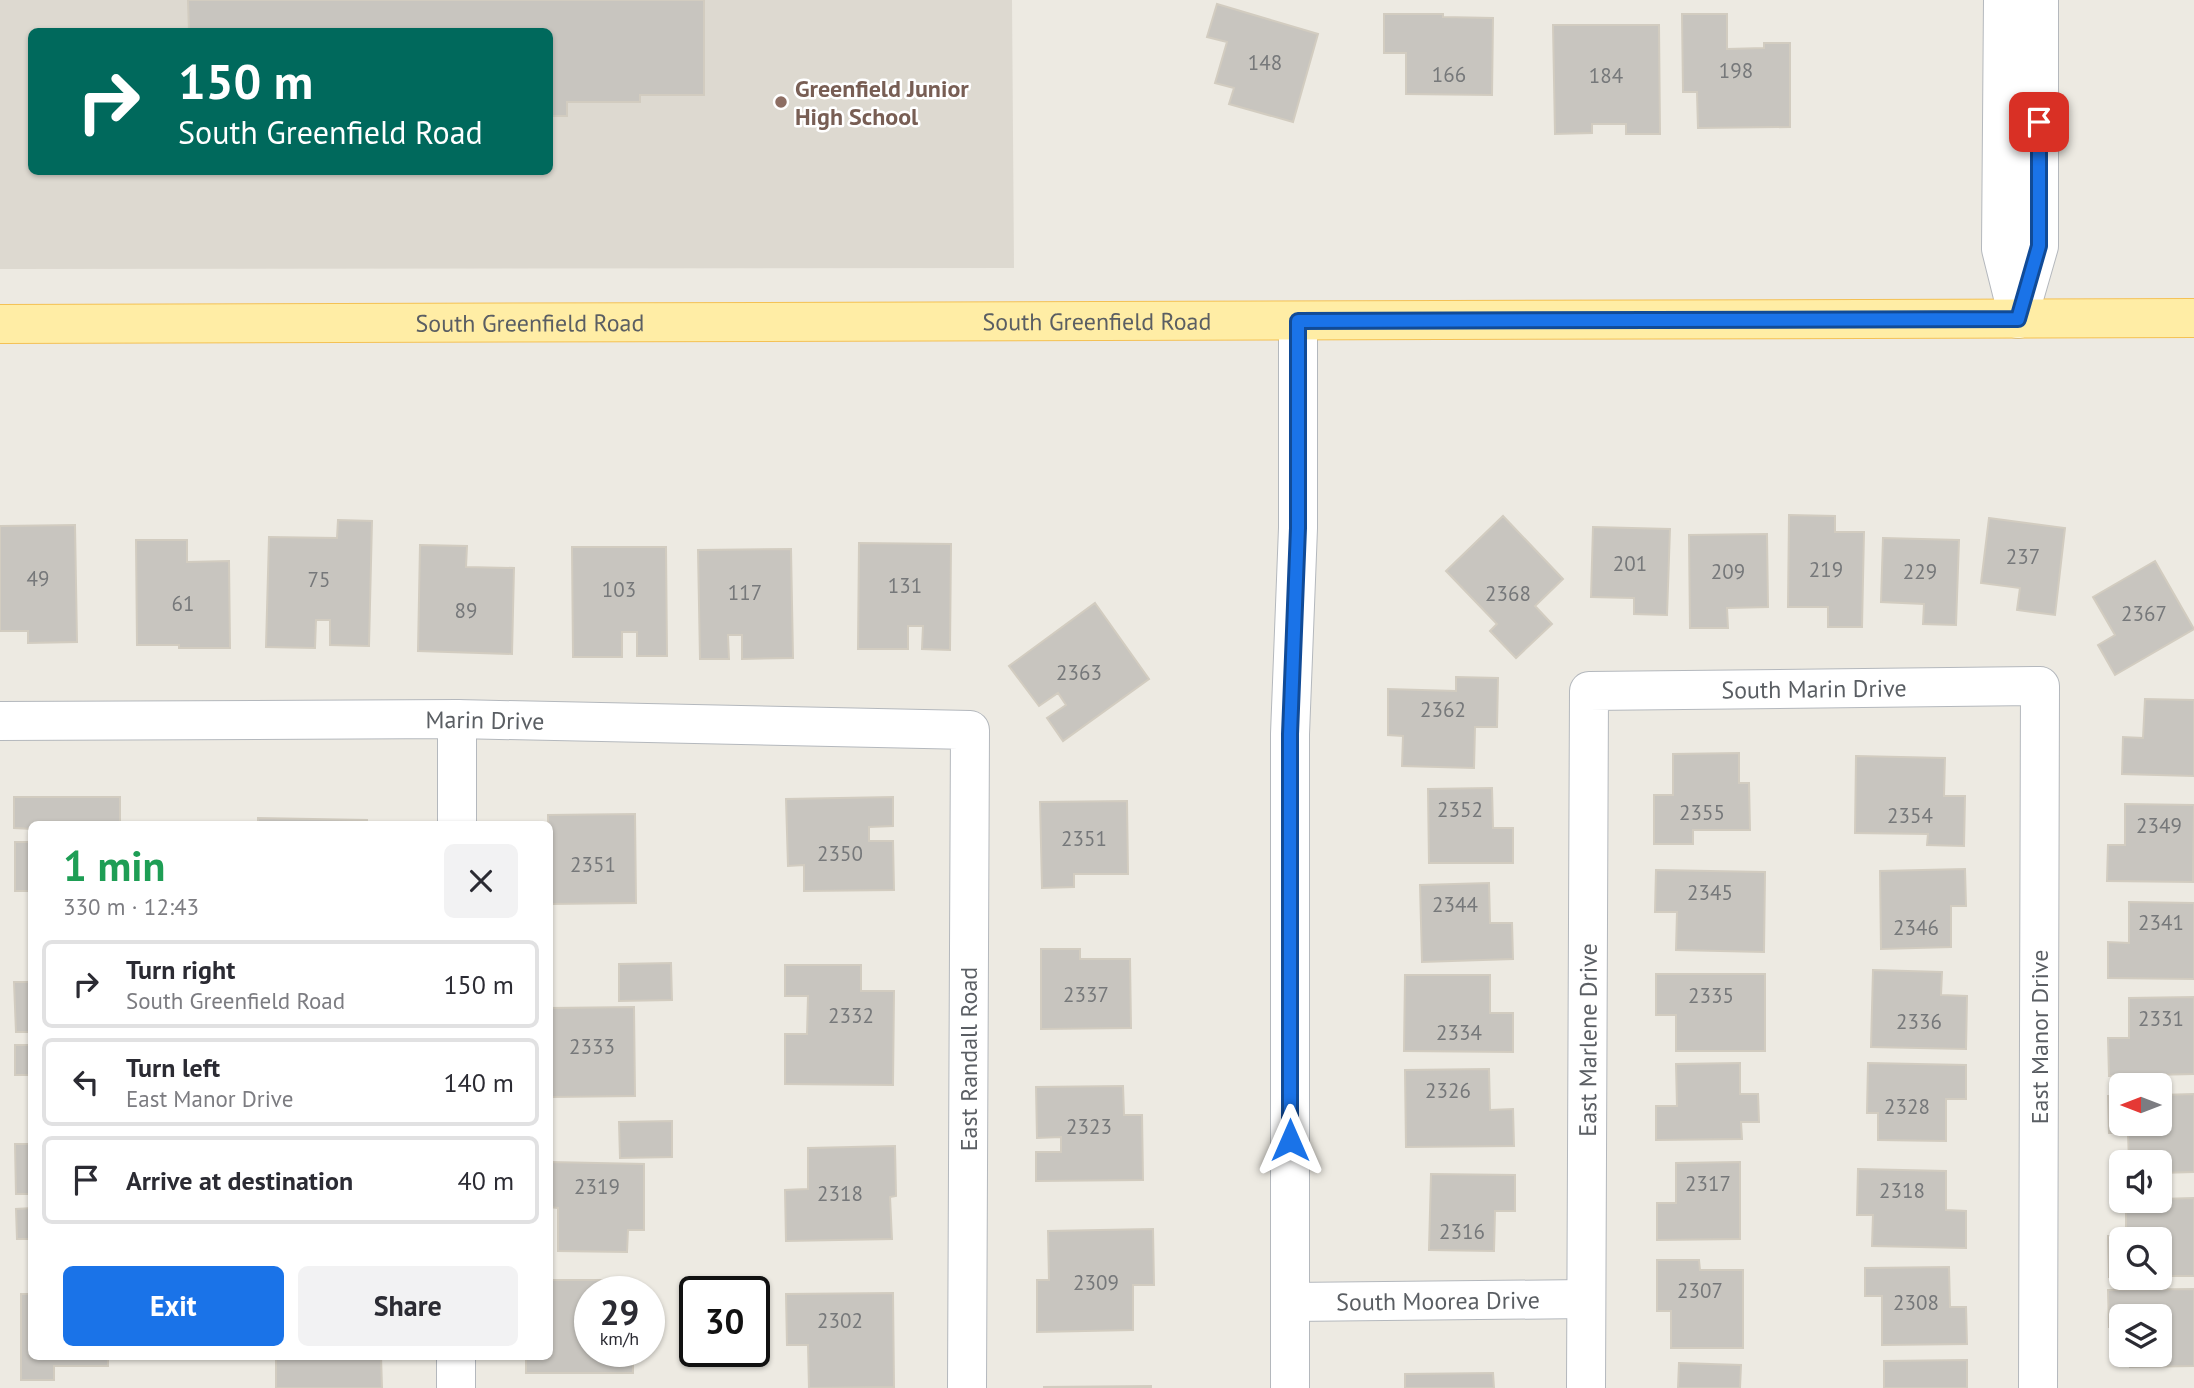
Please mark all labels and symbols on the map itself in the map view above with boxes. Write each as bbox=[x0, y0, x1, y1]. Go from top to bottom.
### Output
house number: 148 bbox=[1248, 49, 1282, 76]
house number: 198 bbox=[1719, 57, 1753, 84]
house number: 166 bbox=[1432, 61, 1466, 88]
house number: 184 bbox=[1589, 62, 1623, 89]
place label: Greenfield Junior High School bbox=[795, 73, 969, 132]
pin bbox=[2009, 92, 2069, 152]
marker: Greenfield Junior High School bbox=[773, 94, 789, 110]
street label: South Greenfield Road bbox=[983, 305, 1211, 337]
street label: South Greenfield Road bbox=[416, 307, 644, 338]
house number: 237 bbox=[2006, 543, 2040, 570]
house number: 201 bbox=[1613, 550, 1647, 577]
house number: 219 bbox=[1809, 556, 1843, 583]
house number: 209 bbox=[1711, 558, 1745, 585]
house number: 229 bbox=[1903, 558, 1937, 585]
house number: 49 bbox=[27, 565, 49, 592]
house number: 75 bbox=[308, 566, 330, 593]
house number: 131 bbox=[888, 572, 922, 599]
house number: 103 bbox=[602, 576, 636, 603]
house number: 117 bbox=[728, 579, 762, 606]
house number: 2368 bbox=[1485, 580, 1531, 607]
house number: 61 bbox=[172, 590, 194, 617]
house number: 89 bbox=[455, 597, 477, 624]
house number: 2367 bbox=[2121, 600, 2167, 627]
house number: 2363 bbox=[1056, 659, 1102, 686]
street label: South Marin Drive bbox=[1721, 672, 1907, 705]
house number: 2362 bbox=[1420, 696, 1466, 723]
street label: Marin Drive bbox=[425, 703, 545, 736]
house number: 2352 bbox=[1437, 796, 1483, 823]
house number: 2355 bbox=[1679, 799, 1725, 826]
house number: 2354 bbox=[1887, 802, 1933, 829]
house number: 2349 bbox=[2136, 812, 2182, 839]
house number: 2351 bbox=[1061, 825, 1107, 852]
house number: 2350 bbox=[817, 840, 863, 867]
house number: 2351 bbox=[570, 851, 616, 878]
house number: 2345 bbox=[1687, 879, 1733, 906]
house number: 2344 bbox=[1432, 891, 1478, 918]
house number: 2341 bbox=[2138, 909, 2184, 936]
house number: 2346 bbox=[1893, 914, 1939, 941]
street label: East Marlene Drive bbox=[1572, 943, 1603, 1137]
street label: East Manor Drive bbox=[2024, 950, 2055, 1124]
street label: East Randall Road bbox=[953, 967, 984, 1151]
house number: 2337 bbox=[1063, 981, 1109, 1008]
house number: 2335 bbox=[1688, 982, 1734, 1009]
house number: 2332 bbox=[828, 1002, 874, 1029]
house number: 2331 bbox=[2138, 1005, 2184, 1032]
house number: 2336 bbox=[1896, 1008, 1942, 1035]
house number: 2334 bbox=[1436, 1019, 1482, 1046]
house number: 2333 bbox=[569, 1033, 615, 1060]
north arrow bbox=[2109, 1073, 2172, 1136]
house number: 2326 bbox=[1425, 1077, 1471, 1104]
house number: 2328 bbox=[1884, 1093, 1930, 1120]
position arrow bbox=[1253, 1103, 1327, 1177]
house number: 2323 bbox=[1066, 1113, 1112, 1140]
house number: 2317 bbox=[1685, 1170, 1731, 1197]
house number: 2319 bbox=[574, 1173, 620, 1200]
house number: 2318 bbox=[1879, 1177, 1925, 1204]
house number: 2318 bbox=[817, 1180, 863, 1207]
house number: 2316 bbox=[1439, 1218, 1485, 1245]
house number: 2309 bbox=[1073, 1269, 1119, 1296]
speed limit sign: 30 bbox=[679, 1276, 770, 1367]
house number: 2307 bbox=[1677, 1277, 1723, 1304]
street label: South Moorea Drive bbox=[1336, 1284, 1540, 1317]
house number: 2308 bbox=[1893, 1289, 1939, 1316]
house number: 2302 bbox=[817, 1307, 863, 1334]

